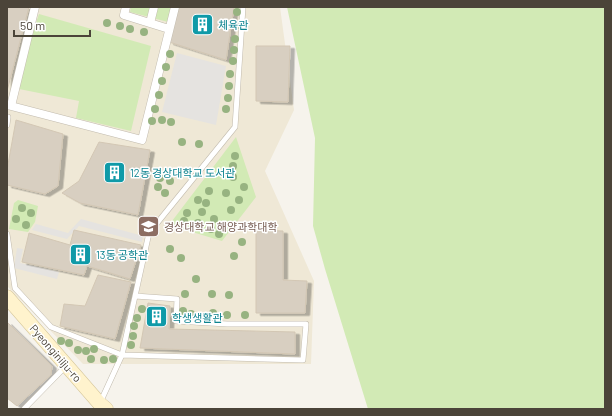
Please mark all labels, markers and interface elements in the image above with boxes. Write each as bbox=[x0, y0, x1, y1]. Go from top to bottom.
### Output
building icon: 체육관 bbox=[190, 11, 216, 37]
scale bar bbox=[14, 12, 90, 38]
text: 50 m bbox=[20, 18, 45, 32]
place label: 체육관 bbox=[218, 18, 248, 31]
building icon: 12동 경상대학교 도서관 bbox=[102, 159, 128, 185]
place label: 12동 경상대학교 도서관 bbox=[130, 166, 235, 179]
school or university icon: 경상대학교 해양과학대학 bbox=[135, 213, 161, 239]
place label: 경상대학교 해양과학대학 bbox=[164, 220, 278, 233]
building icon: 13동 공학관 bbox=[68, 241, 94, 267]
place label: 13동 공학관 bbox=[96, 248, 148, 261]
building icon: 학생생활관 bbox=[144, 304, 170, 330]
place label: 학생생활관 bbox=[172, 311, 223, 324]
street label: Pyeonginilju-ro bbox=[27, 322, 85, 384]

